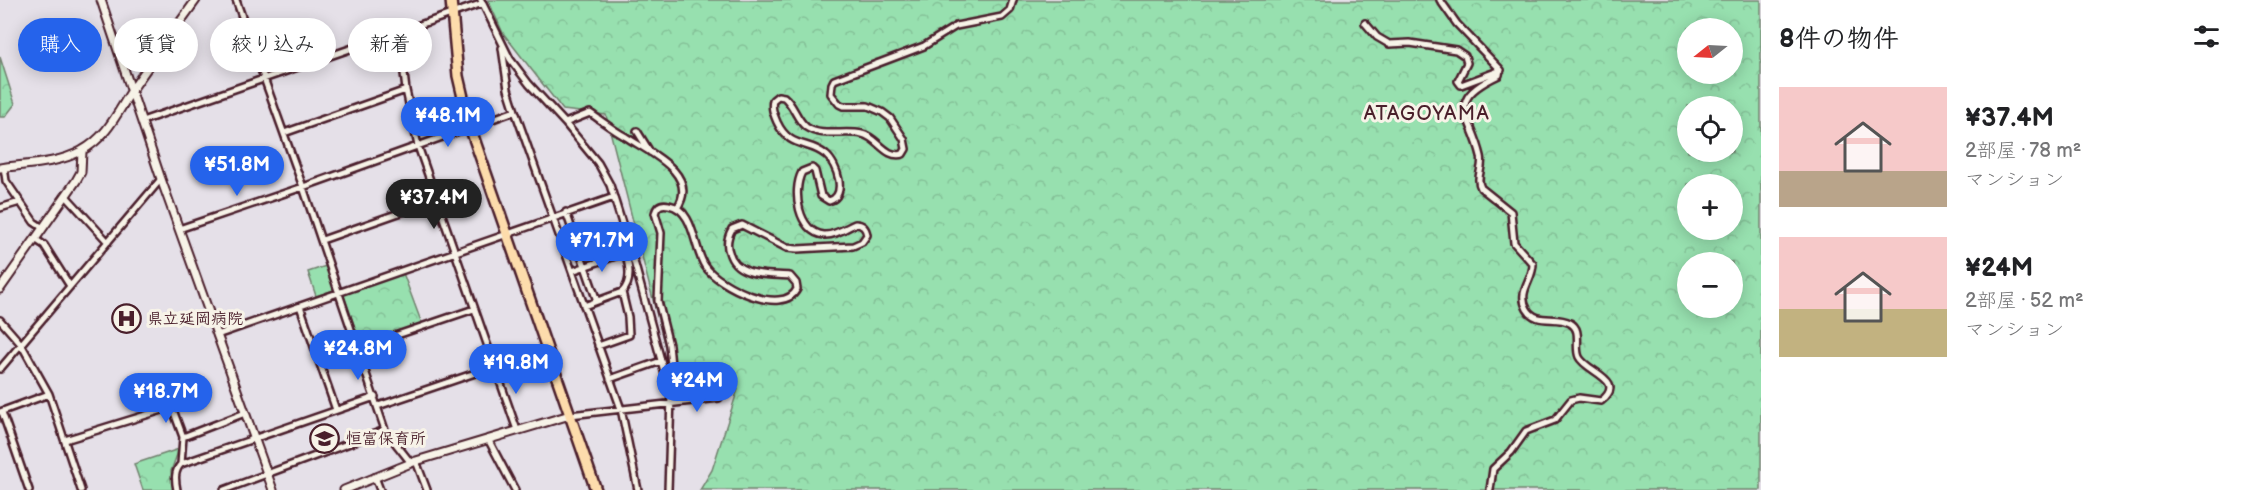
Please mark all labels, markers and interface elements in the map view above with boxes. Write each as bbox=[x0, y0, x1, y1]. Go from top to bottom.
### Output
chip: 購入 bbox=[18, 18, 102, 72]
chip: 賃貸 bbox=[114, 18, 198, 72]
chip: 絞り込み bbox=[210, 18, 336, 72]
chip: 新着 bbox=[348, 18, 432, 72]
north arrow bbox=[1677, 18, 1743, 84]
map controls bbox=[1677, 18, 1743, 318]
icon: filters bbox=[2190, 20, 2223, 53]
text: 8件の物件 bbox=[1779, 24, 1899, 55]
button: locate bbox=[1677, 96, 1743, 162]
pin: ¥48.1M bbox=[399, 97, 497, 148]
district label: ATAGOYAMA bbox=[1364, 102, 1490, 126]
text: ¥37.4M bbox=[1965, 103, 2054, 134]
text: ¥48.1M bbox=[415, 104, 481, 128]
icon: home bbox=[1827, 111, 1899, 183]
text: 2部屋 · 78 m² bbox=[1965, 139, 2081, 163]
pin: ¥51.8M bbox=[188, 146, 286, 197]
text: ¥51.8M bbox=[204, 153, 270, 177]
text: マンション bbox=[1965, 168, 2064, 192]
button: + bbox=[1677, 174, 1743, 240]
pin: ¥37.4M bbox=[385, 179, 483, 230]
text: ¥37.4M bbox=[400, 186, 468, 210]
pin: ¥71.7M bbox=[553, 222, 651, 273]
text: ¥71.7M bbox=[570, 229, 634, 253]
button: − bbox=[1677, 252, 1743, 318]
text: ¥24M bbox=[1965, 253, 2033, 284]
icon: home bbox=[1827, 261, 1899, 333]
text: 2部屋 · 52 m² bbox=[1965, 289, 2084, 313]
hospital icon: 県立延岡病院 bbox=[110, 302, 142, 334]
place label: 県立延岡病院 bbox=[147, 310, 243, 329]
text: マンション bbox=[1965, 318, 2064, 342]
pin: ¥24.8M bbox=[309, 330, 407, 381]
text: ¥24.8M bbox=[324, 337, 392, 361]
pin: ¥19.8M bbox=[467, 344, 565, 395]
text: ¥19.8M bbox=[483, 351, 549, 375]
pin: ¥24M bbox=[661, 362, 733, 413]
text: ¥24M bbox=[671, 369, 723, 393]
pin: ¥18.7M bbox=[117, 373, 215, 424]
text: ¥18.7M bbox=[133, 380, 199, 404]
school or university icon: 恒富保育所 bbox=[309, 422, 341, 454]
place label: 恒富保育所 bbox=[346, 430, 426, 449]

